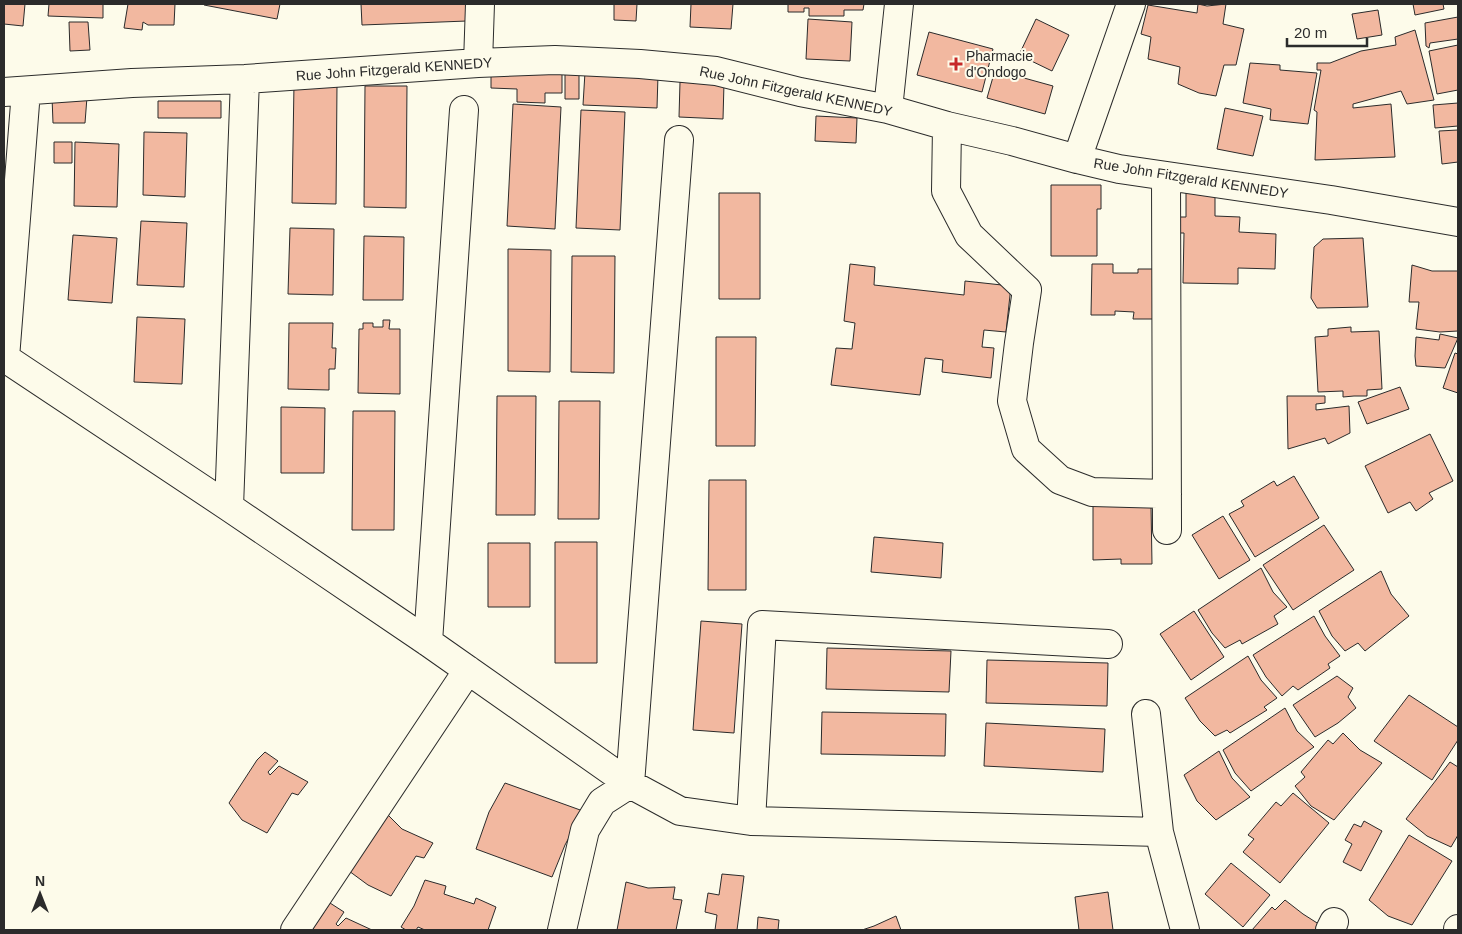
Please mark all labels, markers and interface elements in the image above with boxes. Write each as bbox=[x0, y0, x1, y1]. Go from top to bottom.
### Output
scale bar bbox=[1287, 15, 1367, 47]
text: 20 m bbox=[1294, 24, 1327, 41]
place label: Pharmacie d'Ondogo bbox=[966, 48, 1033, 80]
street label: Rue John Fitzgerald KENNEDY bbox=[295, 54, 493, 84]
marker: Pharmacie d'Ondogo bbox=[950, 58, 962, 70]
street label: Rue John Fitzgerald KENNEDY bbox=[698, 63, 895, 119]
street label: Rue John Fitzgerald KENNEDY bbox=[1093, 155, 1290, 201]
north arrow bbox=[15, 869, 65, 919]
text: N bbox=[35, 873, 45, 889]

